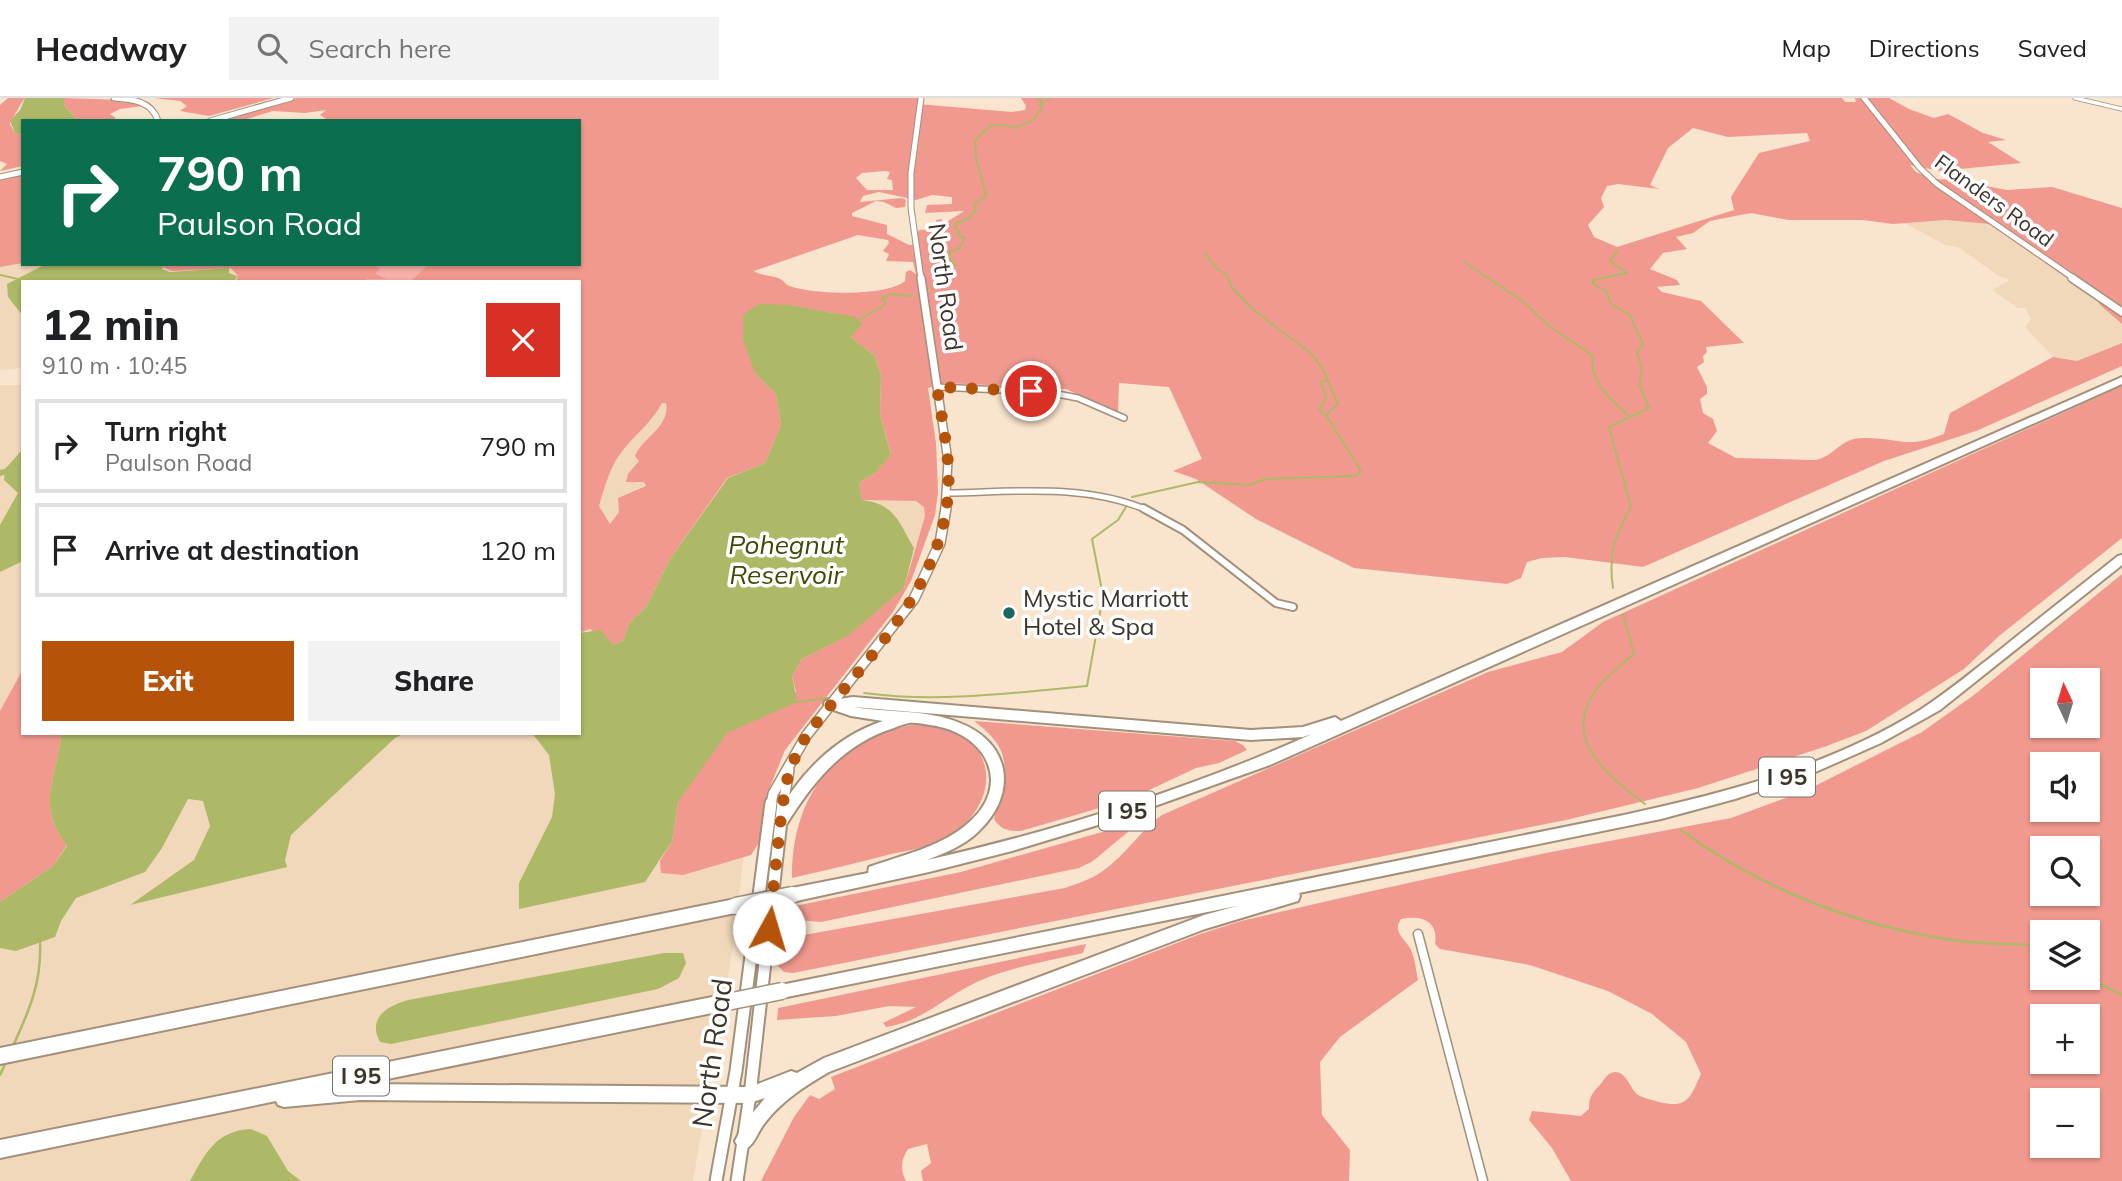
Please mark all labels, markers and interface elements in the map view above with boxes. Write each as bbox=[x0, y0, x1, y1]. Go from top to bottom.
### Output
search box bbox=[229, 17, 719, 80]
text: Headway bbox=[35, 28, 187, 69]
icon: search bbox=[253, 29, 291, 67]
text: Search here bbox=[309, 32, 451, 65]
text: Map bbox=[1781, 33, 1831, 63]
text: Directions bbox=[1869, 33, 1980, 63]
text: Saved bbox=[2018, 33, 2087, 63]
text: 790 m bbox=[157, 142, 303, 203]
icon: right bbox=[42, 147, 133, 238]
street label: Flanders Road bbox=[1930, 148, 2059, 252]
text: Paulson Road bbox=[157, 203, 362, 243]
street label: North Road bbox=[922, 221, 970, 353]
text: 12 min bbox=[42, 298, 180, 351]
button: close bbox=[486, 303, 560, 377]
text: 910 m · 10:45 bbox=[42, 351, 187, 380]
pin bbox=[1001, 361, 1061, 421]
icon: arrive bbox=[1012, 372, 1050, 410]
text: Turn right bbox=[105, 415, 226, 448]
icon: right bbox=[46, 427, 84, 465]
text: 790 m bbox=[480, 430, 556, 463]
text: Paulson Road bbox=[105, 448, 252, 477]
water label: Pohegnut Reservoir bbox=[728, 528, 845, 591]
icon: arrive bbox=[46, 531, 84, 569]
text: Arrive at destination bbox=[105, 534, 360, 567]
text: 120 m bbox=[480, 534, 556, 567]
place label: Mystic Marriott Hotel & Spa bbox=[1023, 583, 1188, 641]
marker: Mystic Marriott Hotel & Spa bbox=[1001, 605, 1017, 621]
button: Exit bbox=[42, 641, 294, 721]
button: Share bbox=[308, 641, 560, 721]
north arrow bbox=[2030, 668, 2100, 738]
map controls bbox=[2030, 668, 2100, 1158]
button: sound bbox=[2030, 752, 2100, 822]
road number: I 95 bbox=[1759, 758, 1815, 796]
road number: I 95 bbox=[1099, 792, 1155, 831]
button: search bbox=[2030, 836, 2100, 906]
position arrow bbox=[732, 892, 806, 966]
button: layers bbox=[2030, 920, 2100, 990]
street label: North Road bbox=[684, 976, 739, 1130]
button: + bbox=[2030, 1004, 2100, 1074]
road number: I 95 bbox=[333, 1057, 389, 1096]
button: − bbox=[2030, 1088, 2100, 1158]

